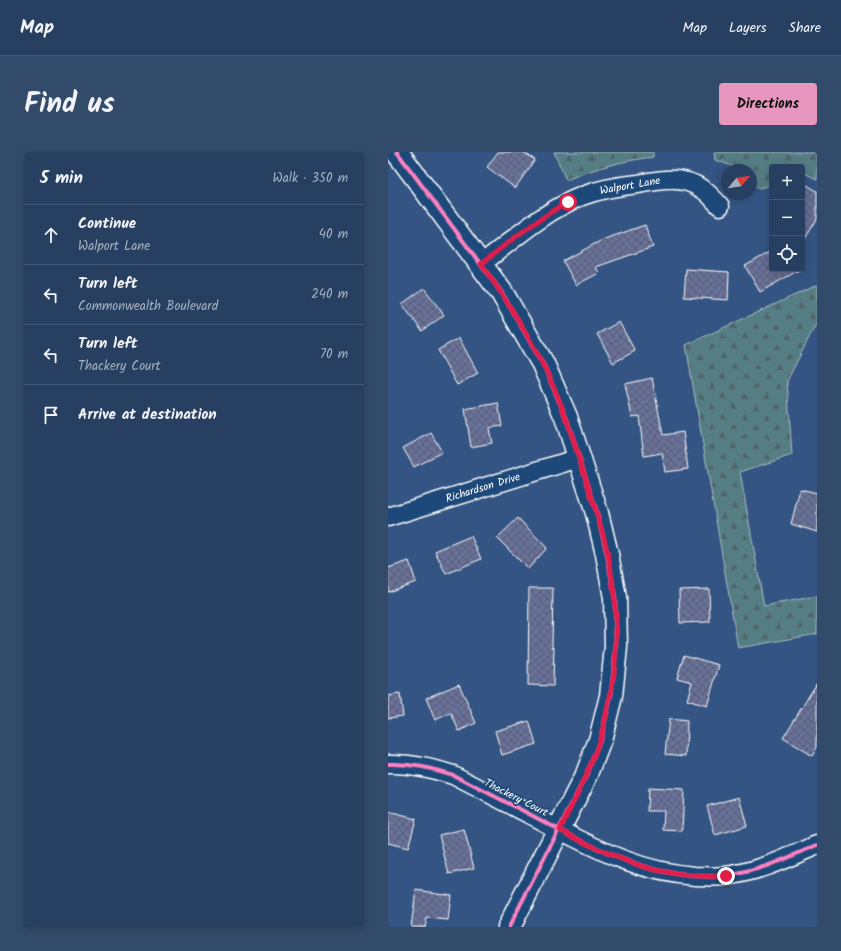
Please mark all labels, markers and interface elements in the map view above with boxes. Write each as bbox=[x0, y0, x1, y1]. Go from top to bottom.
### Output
text: Map bbox=[20, 13, 54, 43]
text: Map bbox=[683, 17, 707, 39]
text: Layers bbox=[729, 17, 767, 39]
text: Share bbox=[789, 17, 821, 39]
text: Find us bbox=[24, 82, 115, 127]
button: Directions bbox=[719, 83, 817, 125]
north arrow bbox=[721, 164, 757, 200]
map controls bbox=[769, 164, 805, 272]
button: + bbox=[769, 164, 805, 200]
text: 5 min bbox=[40, 165, 83, 192]
text: Walk · 350 m bbox=[272, 168, 348, 189]
street label: Walport Lane bbox=[598, 172, 662, 200]
route start bbox=[559, 193, 577, 211]
button: − bbox=[769, 200, 805, 236]
text: Continue bbox=[78, 212, 136, 236]
icon: ahead bbox=[40, 224, 62, 246]
text: 40 m bbox=[319, 224, 348, 245]
text: Walport Lane bbox=[78, 236, 150, 257]
button: locate bbox=[769, 236, 805, 272]
text: Turn left bbox=[78, 272, 138, 296]
icon: left bbox=[40, 284, 62, 306]
text: 240 m bbox=[311, 284, 348, 305]
text: Commonwealth Boulevard bbox=[78, 296, 218, 317]
text: Turn left bbox=[78, 332, 138, 356]
icon: left bbox=[40, 344, 62, 366]
text: 70 m bbox=[320, 344, 348, 365]
text: Thackery Court bbox=[78, 356, 161, 377]
text: Arrive at destination bbox=[78, 403, 217, 427]
icon: arrive bbox=[40, 404, 62, 426]
street label: Richardson Drive bbox=[444, 468, 522, 508]
street label: Thackery Court bbox=[481, 774, 552, 822]
route end bbox=[717, 867, 735, 885]

